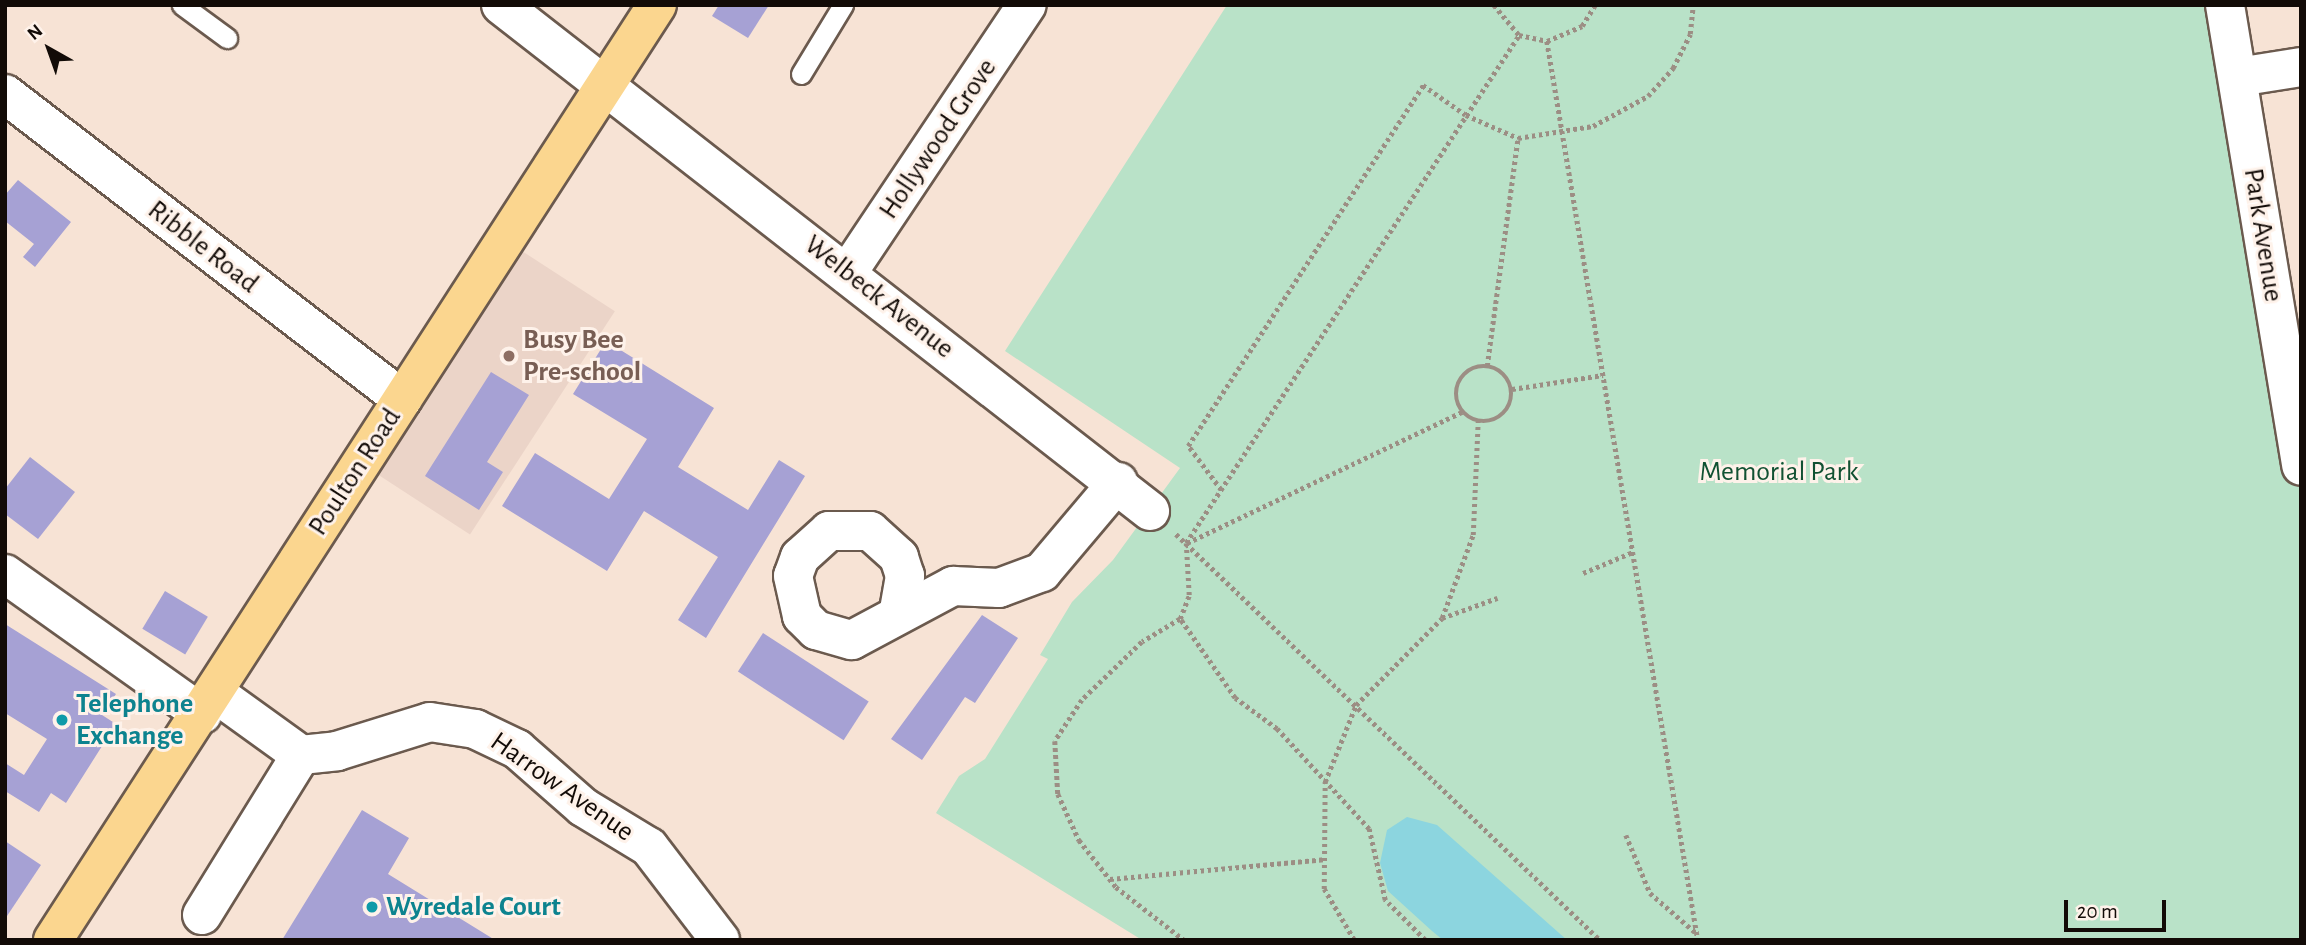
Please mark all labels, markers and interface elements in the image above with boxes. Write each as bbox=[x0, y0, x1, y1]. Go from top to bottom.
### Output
north arrow bbox=[14, 14, 84, 84]
text: N bbox=[24, 21, 46, 44]
street label: Hollywood Grove bbox=[872, 52, 1004, 226]
street label: Park Avenue bbox=[2236, 166, 2290, 304]
street label: Ribble Road bbox=[141, 193, 265, 301]
street label: Welbeck Avenue bbox=[797, 228, 961, 366]
place label: Busy Bee Pre-school bbox=[523, 323, 641, 389]
marker: Busy Bee Pre-school bbox=[501, 348, 517, 364]
street label: Poulton Road bbox=[301, 402, 409, 542]
park label: Memorial Park bbox=[1700, 455, 1858, 489]
place label: Telephone Exchange bbox=[76, 687, 193, 753]
marker: Telephone Exchange bbox=[54, 712, 70, 728]
street label: Harrow Avenue bbox=[484, 725, 640, 849]
scale bar bbox=[2068, 886, 2170, 930]
place label: Wyredale Court bbox=[386, 890, 561, 924]
marker: Wyredale Court bbox=[364, 899, 380, 915]
text: 20 m bbox=[2077, 901, 2118, 922]

